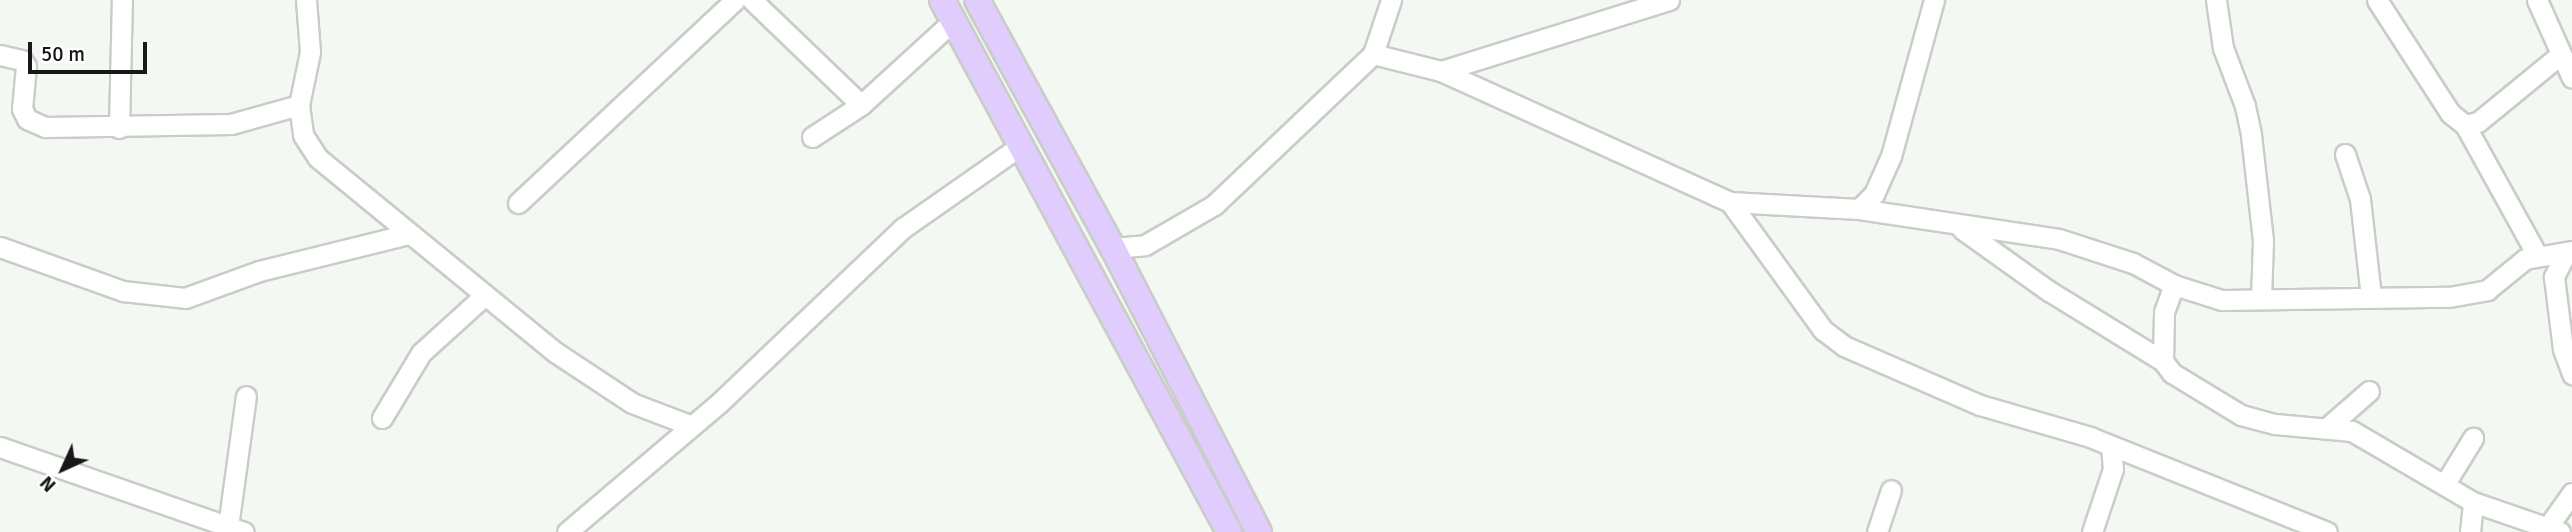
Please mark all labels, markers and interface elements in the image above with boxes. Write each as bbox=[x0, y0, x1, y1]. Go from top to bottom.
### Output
scale bar bbox=[32, 28, 150, 72]
text: 50 m bbox=[41, 41, 85, 67]
north arrow bbox=[28, 434, 98, 504]
text: N bbox=[35, 471, 61, 497]

